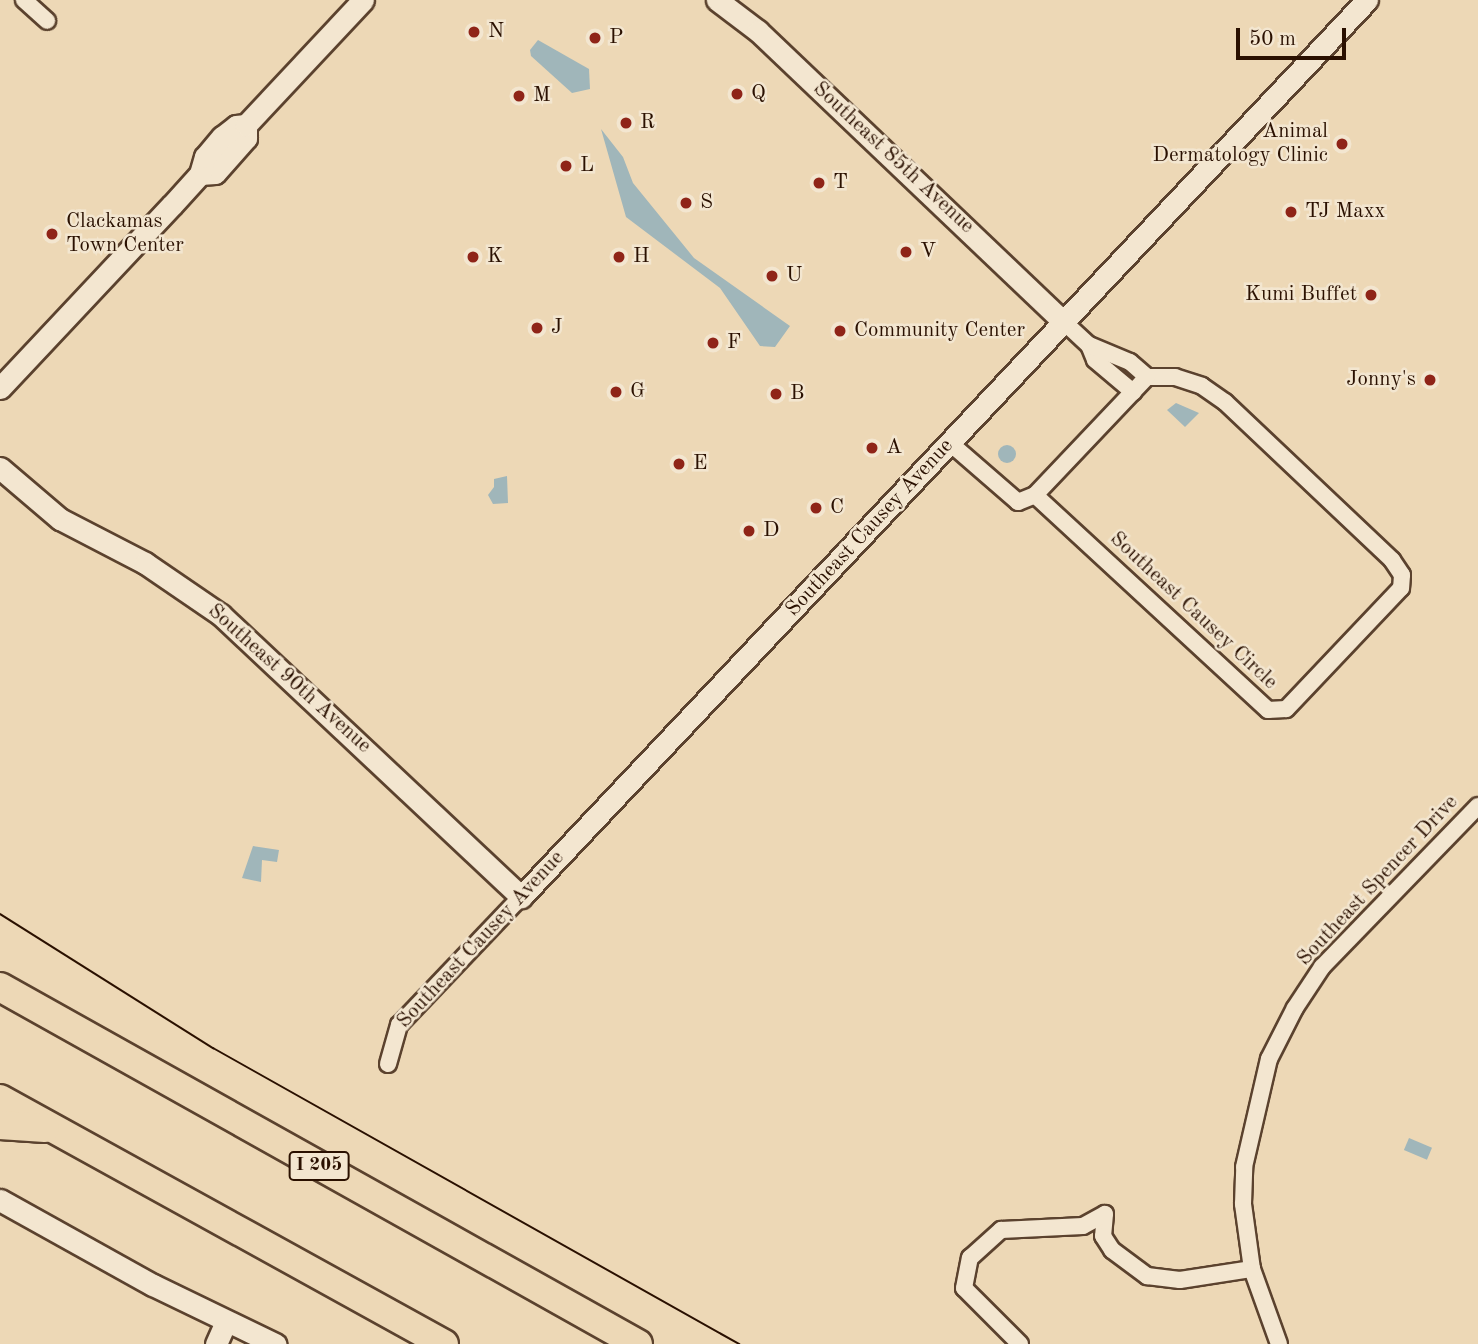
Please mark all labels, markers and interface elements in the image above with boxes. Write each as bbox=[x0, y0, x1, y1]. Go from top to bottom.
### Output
scale bar bbox=[1240, 14, 1350, 58]
place label: N bbox=[488, 19, 504, 45]
marker: N bbox=[466, 24, 482, 40]
place label: P bbox=[609, 25, 623, 51]
text: 50 m bbox=[1249, 29, 1296, 50]
marker: P bbox=[587, 30, 603, 46]
street label: Southeast 85th Avenue bbox=[807, 77, 979, 239]
place label: Q bbox=[751, 81, 766, 107]
place label: M bbox=[533, 83, 551, 109]
marker: Q bbox=[729, 86, 745, 102]
marker: M bbox=[511, 88, 527, 104]
place label: R bbox=[640, 110, 655, 136]
marker: R bbox=[618, 115, 634, 131]
place label: Animal Dermatology Clinic bbox=[1153, 119, 1328, 169]
marker: Animal Dermatology Clinic bbox=[1334, 136, 1350, 152]
place label: L bbox=[580, 153, 594, 179]
marker: L bbox=[558, 158, 574, 174]
place label: T bbox=[833, 170, 848, 196]
marker: T bbox=[811, 175, 827, 191]
place label: S bbox=[700, 190, 713, 216]
marker: S bbox=[678, 195, 694, 211]
place label: TJ Maxx bbox=[1305, 199, 1386, 225]
marker: TJ Maxx bbox=[1283, 204, 1299, 220]
place label: Clackamas Town Center bbox=[66, 209, 184, 259]
marker: Clackamas Town Center bbox=[44, 226, 60, 242]
place label: V bbox=[920, 239, 936, 265]
place label: K bbox=[487, 244, 503, 270]
place label: H bbox=[633, 244, 650, 270]
marker: V bbox=[898, 244, 914, 260]
marker: K bbox=[465, 249, 481, 265]
marker: H bbox=[611, 249, 627, 265]
place label: U bbox=[786, 263, 802, 289]
marker: U bbox=[764, 268, 780, 284]
place label: Kumi Buffet bbox=[1245, 282, 1357, 308]
marker: Kumi Buffet bbox=[1363, 287, 1379, 303]
place label: J bbox=[551, 315, 562, 341]
place label: Community Center bbox=[854, 318, 1025, 344]
marker: J bbox=[529, 320, 545, 336]
marker: Community Center bbox=[832, 323, 848, 339]
place label: F bbox=[727, 330, 741, 356]
marker: F bbox=[705, 335, 721, 351]
place label: Jonny's bbox=[1346, 367, 1416, 393]
marker: Jonny's bbox=[1422, 372, 1438, 388]
place label: G bbox=[630, 379, 645, 405]
place label: B bbox=[790, 381, 804, 407]
marker: G bbox=[608, 384, 624, 400]
marker: B bbox=[768, 386, 784, 402]
street label: Southeast Causey Avenue bbox=[781, 434, 959, 622]
place label: A bbox=[886, 435, 902, 461]
marker: A bbox=[864, 440, 880, 456]
place label: E bbox=[693, 451, 707, 477]
marker: E bbox=[671, 456, 687, 472]
place label: C bbox=[830, 495, 844, 521]
marker: C bbox=[808, 500, 824, 516]
place label: D bbox=[763, 518, 779, 544]
marker: D bbox=[741, 523, 757, 539]
street label: Southeast Causey Circle bbox=[1104, 527, 1282, 695]
street label: Southeast 90th Avenue bbox=[202, 599, 376, 759]
street label: Southeast Spencer Drive bbox=[1292, 790, 1464, 972]
street label: Southeast Causey Avenue bbox=[392, 846, 570, 1034]
road number: I 205 bbox=[288, 1150, 350, 1182]

